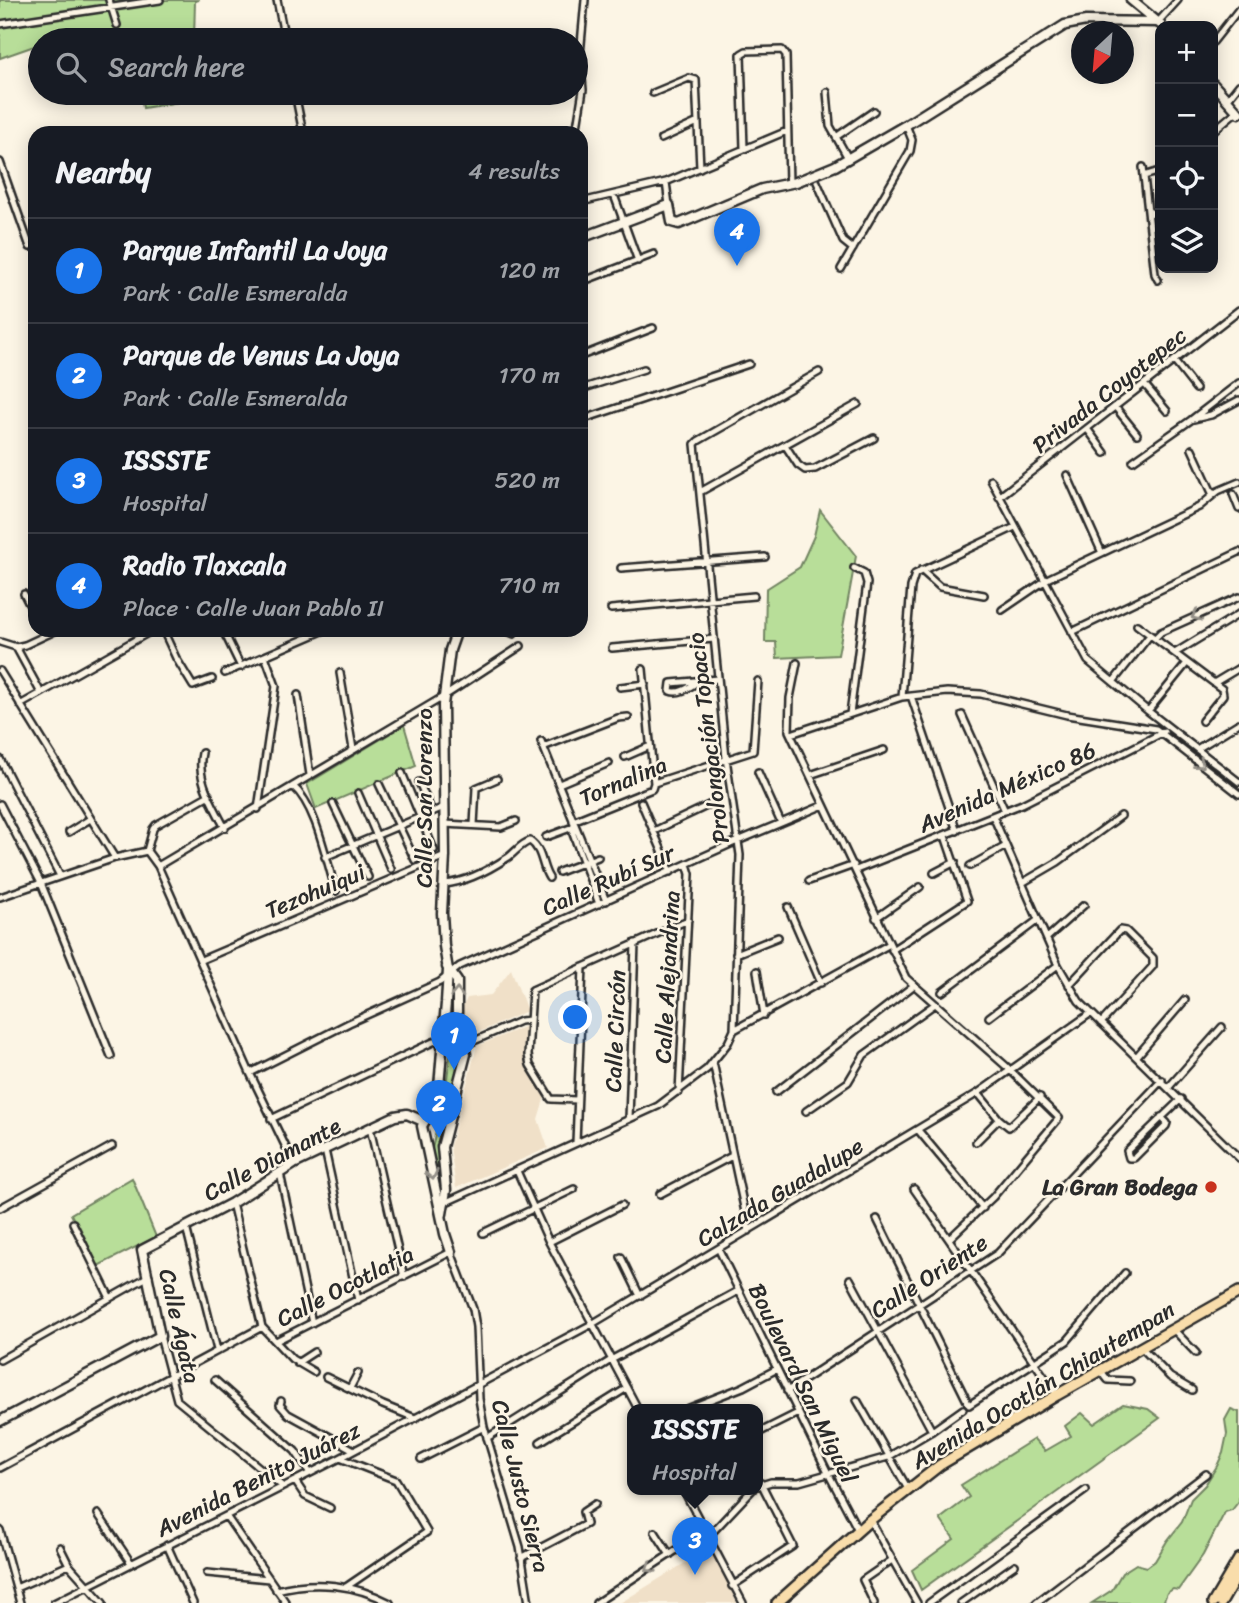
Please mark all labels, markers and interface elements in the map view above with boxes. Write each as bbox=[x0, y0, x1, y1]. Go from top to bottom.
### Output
north arrow bbox=[1071, 21, 1134, 84]
map controls bbox=[1155, 21, 1218, 273]
button: + bbox=[1155, 21, 1218, 84]
search box bbox=[28, 28, 588, 105]
text: Search here bbox=[108, 44, 245, 90]
icon: search bbox=[52, 48, 90, 86]
button: − bbox=[1155, 84, 1218, 147]
text: Nearby bbox=[56, 145, 151, 199]
button: locate bbox=[1155, 147, 1218, 210]
text: 4 results bbox=[468, 151, 560, 192]
pin: 4 bbox=[714, 208, 760, 266]
button: layers bbox=[1155, 210, 1218, 273]
text: Parque Infantil La Joya bbox=[123, 227, 387, 273]
text: 1 bbox=[74, 250, 84, 291]
text: 120 m bbox=[499, 250, 560, 291]
text: Park · Calle Esmeralda bbox=[123, 273, 347, 314]
street label: Privada Coyotepec bbox=[1023, 316, 1196, 464]
text: Parque de Venus La Joya bbox=[123, 332, 399, 378]
text: 2 bbox=[72, 355, 86, 396]
text: 170 m bbox=[499, 355, 560, 396]
text: Park · Calle Esmeralda bbox=[123, 378, 347, 419]
text: ISSSTE bbox=[123, 437, 209, 483]
text: 3 bbox=[73, 460, 85, 501]
text: 520 m bbox=[494, 460, 560, 501]
text: Hospital bbox=[123, 483, 207, 524]
text: Radio Tlaxcala bbox=[123, 542, 286, 588]
text: 4 bbox=[72, 565, 86, 606]
text: 710 m bbox=[499, 565, 560, 606]
text: Place · Calle Juan Pablo II bbox=[123, 588, 384, 629]
one-way arrow bbox=[1191, 608, 1203, 622]
street label: Prolongación Topacio bbox=[675, 630, 742, 846]
street label: Calle San Lorenzo bbox=[404, 708, 445, 888]
street label: Avenida México 86 bbox=[911, 730, 1103, 845]
street label: Tornalina bbox=[573, 744, 674, 818]
one-way arrow bbox=[1193, 756, 1205, 768]
street label: Calle Rubí Sur bbox=[535, 832, 683, 928]
street label: Tezohuiqui bbox=[259, 852, 372, 931]
street label: Calle Alejandrina bbox=[643, 889, 693, 1064]
street label: Calle Circón bbox=[593, 969, 638, 1093]
one-way arrow bbox=[449, 988, 464, 999]
your location bbox=[558, 1000, 592, 1034]
pin: 1 bbox=[431, 1012, 477, 1070]
pin: 2 bbox=[416, 1080, 462, 1138]
street label: Calle Diamante bbox=[196, 1106, 349, 1213]
street label: Calzada Guadalupe bbox=[689, 1126, 872, 1259]
place label: La Gran Bodega bbox=[1042, 1167, 1198, 1208]
one-way arrow bbox=[424, 1169, 439, 1181]
marker: La Gran Bodega bbox=[1203, 1179, 1219, 1195]
street label: Calle Oriente bbox=[862, 1223, 997, 1330]
street label: Calle Ocotlatia bbox=[269, 1234, 422, 1339]
street label: Calle Ágata bbox=[146, 1265, 213, 1388]
street label: Boulevard San Miguel bbox=[736, 1276, 869, 1491]
street label: Avenida Ocotlán Chiautempan bbox=[902, 1290, 1184, 1481]
street label: Calle Justo Sierra bbox=[479, 1395, 562, 1577]
popup bbox=[627, 1404, 763, 1495]
text: ISSSTE bbox=[652, 1406, 738, 1452]
street label: Avenida Benito Juárez bbox=[148, 1410, 369, 1549]
text: Hospital bbox=[652, 1452, 737, 1493]
pin: 3 bbox=[672, 1517, 718, 1575]
one-way arrow bbox=[645, 1559, 658, 1572]

